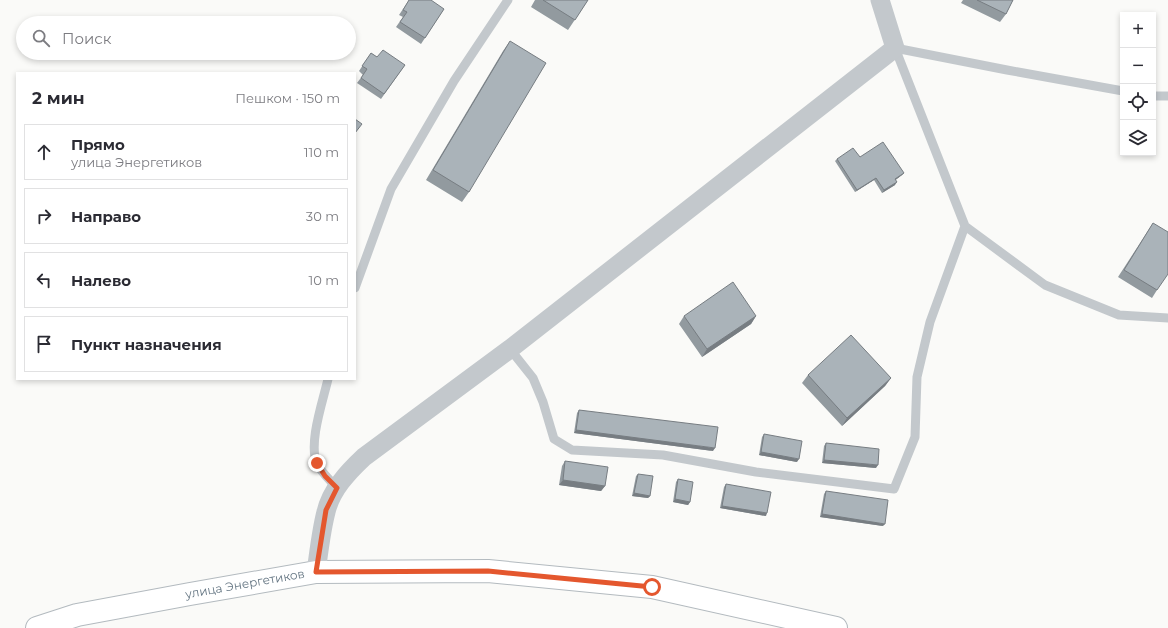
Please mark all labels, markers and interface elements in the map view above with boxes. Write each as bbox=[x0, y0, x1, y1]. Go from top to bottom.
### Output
map controls bbox=[1120, 12, 1156, 156]
button: + bbox=[1120, 12, 1156, 48]
search box bbox=[16, 16, 356, 60]
icon: search bbox=[30, 27, 52, 49]
text: Поиск bbox=[62, 29, 111, 48]
button: − bbox=[1120, 48, 1156, 84]
button: locate bbox=[1120, 84, 1156, 120]
text: 2 мин bbox=[32, 88, 85, 108]
text: Пешком · 150 m bbox=[235, 90, 340, 106]
button: layers bbox=[1120, 120, 1156, 156]
text: Прямо bbox=[71, 135, 125, 154]
icon: ahead bbox=[33, 141, 55, 163]
text: 110 m bbox=[304, 144, 339, 160]
text: улица Энергетиков bbox=[71, 154, 202, 170]
icon: right bbox=[33, 205, 55, 227]
text: Направо bbox=[71, 207, 141, 226]
text: 30 m bbox=[306, 208, 339, 224]
icon: left bbox=[33, 269, 55, 291]
text: Налево bbox=[71, 271, 131, 290]
text: 10 m bbox=[309, 272, 339, 288]
icon: arrive bbox=[33, 333, 55, 355]
text: Пункт назначения bbox=[71, 335, 222, 354]
route end bbox=[308, 454, 326, 472]
street label: улица Энергетиков bbox=[183, 566, 306, 602]
route start bbox=[643, 578, 661, 596]

